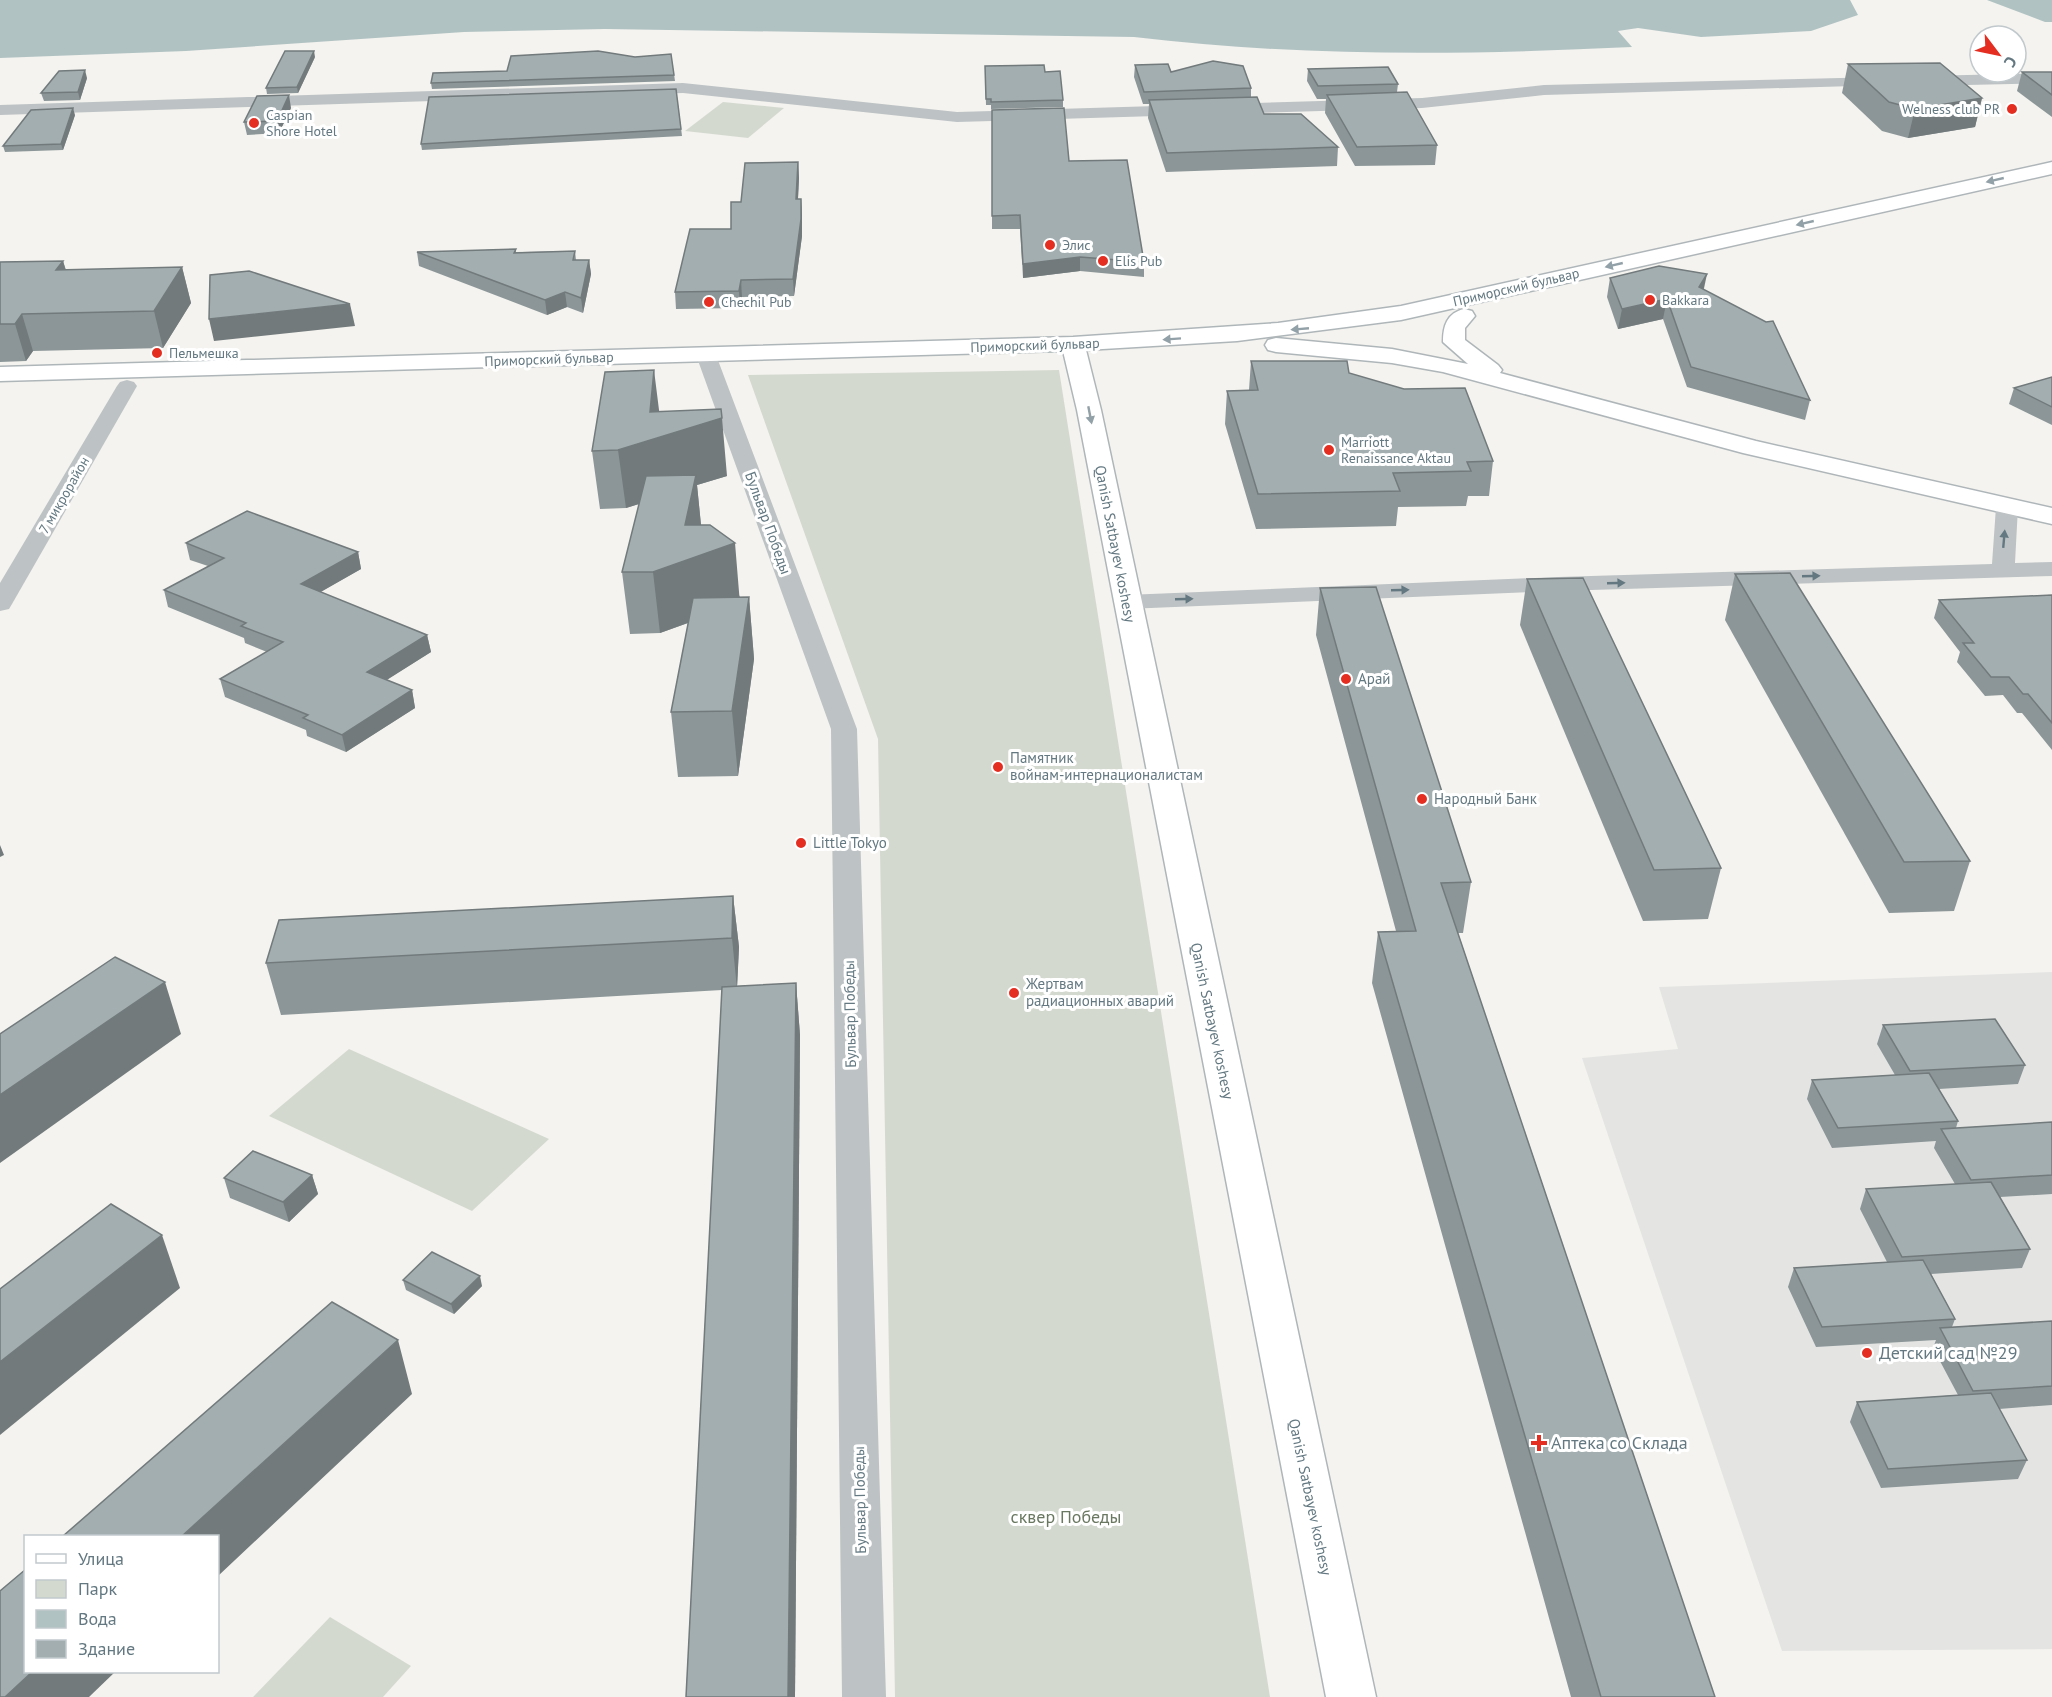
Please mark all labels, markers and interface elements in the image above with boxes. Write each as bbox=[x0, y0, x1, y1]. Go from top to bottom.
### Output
north arrow bbox=[1968, 24, 2028, 84]
text: С bbox=[2000, 53, 2022, 71]
place label: Welness club PR bbox=[1902, 100, 2000, 118]
marker: Welness club PR bbox=[2005, 102, 2019, 116]
place label: Caspian Shore Hotel bbox=[266, 106, 337, 140]
marker: Caspian Shore Hotel bbox=[247, 116, 261, 130]
one-way arrow bbox=[1986, 176, 2004, 186]
one-way arrow bbox=[1795, 219, 1814, 228]
place label: Элис bbox=[1062, 236, 1091, 254]
marker: Элис bbox=[1043, 238, 1057, 252]
place label: Elis Pub bbox=[1115, 252, 1162, 270]
marker: Elis Pub bbox=[1096, 254, 1110, 268]
one-way arrow bbox=[1605, 261, 1624, 271]
street label: Приморский бульвар bbox=[1451, 264, 1581, 310]
place label: Bakkara bbox=[1662, 291, 1709, 309]
place label: Chechil Pub bbox=[721, 293, 792, 311]
marker: Bakkara bbox=[1643, 293, 1657, 307]
marker: Chechil Pub bbox=[702, 295, 716, 309]
one-way arrow bbox=[1290, 324, 1309, 334]
street label: Приморский бульвар bbox=[970, 334, 1100, 356]
one-way arrow bbox=[1163, 335, 1182, 344]
place label: Пельмешка bbox=[169, 344, 239, 362]
marker: Пельмешка bbox=[150, 346, 164, 360]
street label: Приморский бульвар bbox=[484, 348, 614, 370]
one-way arrow bbox=[1086, 405, 1095, 424]
place label: Marriott Renaissance Aktau bbox=[1341, 433, 1451, 467]
marker: Marriott Renaissance Aktau bbox=[1322, 443, 1336, 457]
street label: 7 микрорайон bbox=[35, 453, 93, 537]
street label: Qanish Satbayev koshesy bbox=[1091, 464, 1140, 624]
street label: Бульвар Победы bbox=[741, 469, 796, 577]
one-way arrow bbox=[1999, 529, 2009, 548]
one-way arrow bbox=[1801, 572, 1820, 581]
one-way arrow bbox=[1606, 578, 1625, 587]
one-way arrow bbox=[1390, 586, 1409, 595]
one-way arrow bbox=[1175, 595, 1194, 604]
place label: Арай bbox=[1358, 669, 1391, 688]
marker: Арай bbox=[1339, 672, 1353, 686]
place label: Памятник войнам-интернационалистам bbox=[1010, 748, 1203, 784]
marker: Памятник войнам-интернационалистам bbox=[991, 760, 1005, 774]
place label: Народный Банк bbox=[1434, 789, 1538, 808]
marker: Народный Банк bbox=[1415, 792, 1429, 806]
place label: Little Tokyo bbox=[813, 833, 887, 852]
marker: Little Tokyo bbox=[794, 836, 808, 850]
street label: Qanish Satbayev koshesy bbox=[1187, 941, 1238, 1101]
street label: Бульвар Победы bbox=[839, 960, 860, 1068]
place label: Жертвам радиационных аварий bbox=[1025, 974, 1174, 1010]
marker: Жертвам радиационных аварий bbox=[1007, 986, 1021, 1000]
place label: Детский сад №29 bbox=[1879, 1341, 2017, 1364]
marker: Детский сад №29 bbox=[1860, 1346, 1874, 1360]
street label: Qanish Satbayev koshesy bbox=[1285, 1417, 1336, 1577]
place label: Аптека со Склада bbox=[1551, 1431, 1688, 1454]
marker: Аптека со Склада bbox=[1532, 1436, 1546, 1450]
street label: Бульвар Победы bbox=[849, 1446, 870, 1554]
park label: сквер Победы bbox=[1011, 1505, 1121, 1528]
legend bbox=[24, 1535, 219, 1673]
text: Улица bbox=[78, 1547, 124, 1570]
text: Парк bbox=[78, 1577, 118, 1600]
text: Вода bbox=[78, 1607, 117, 1630]
text: Здание bbox=[78, 1637, 135, 1660]

